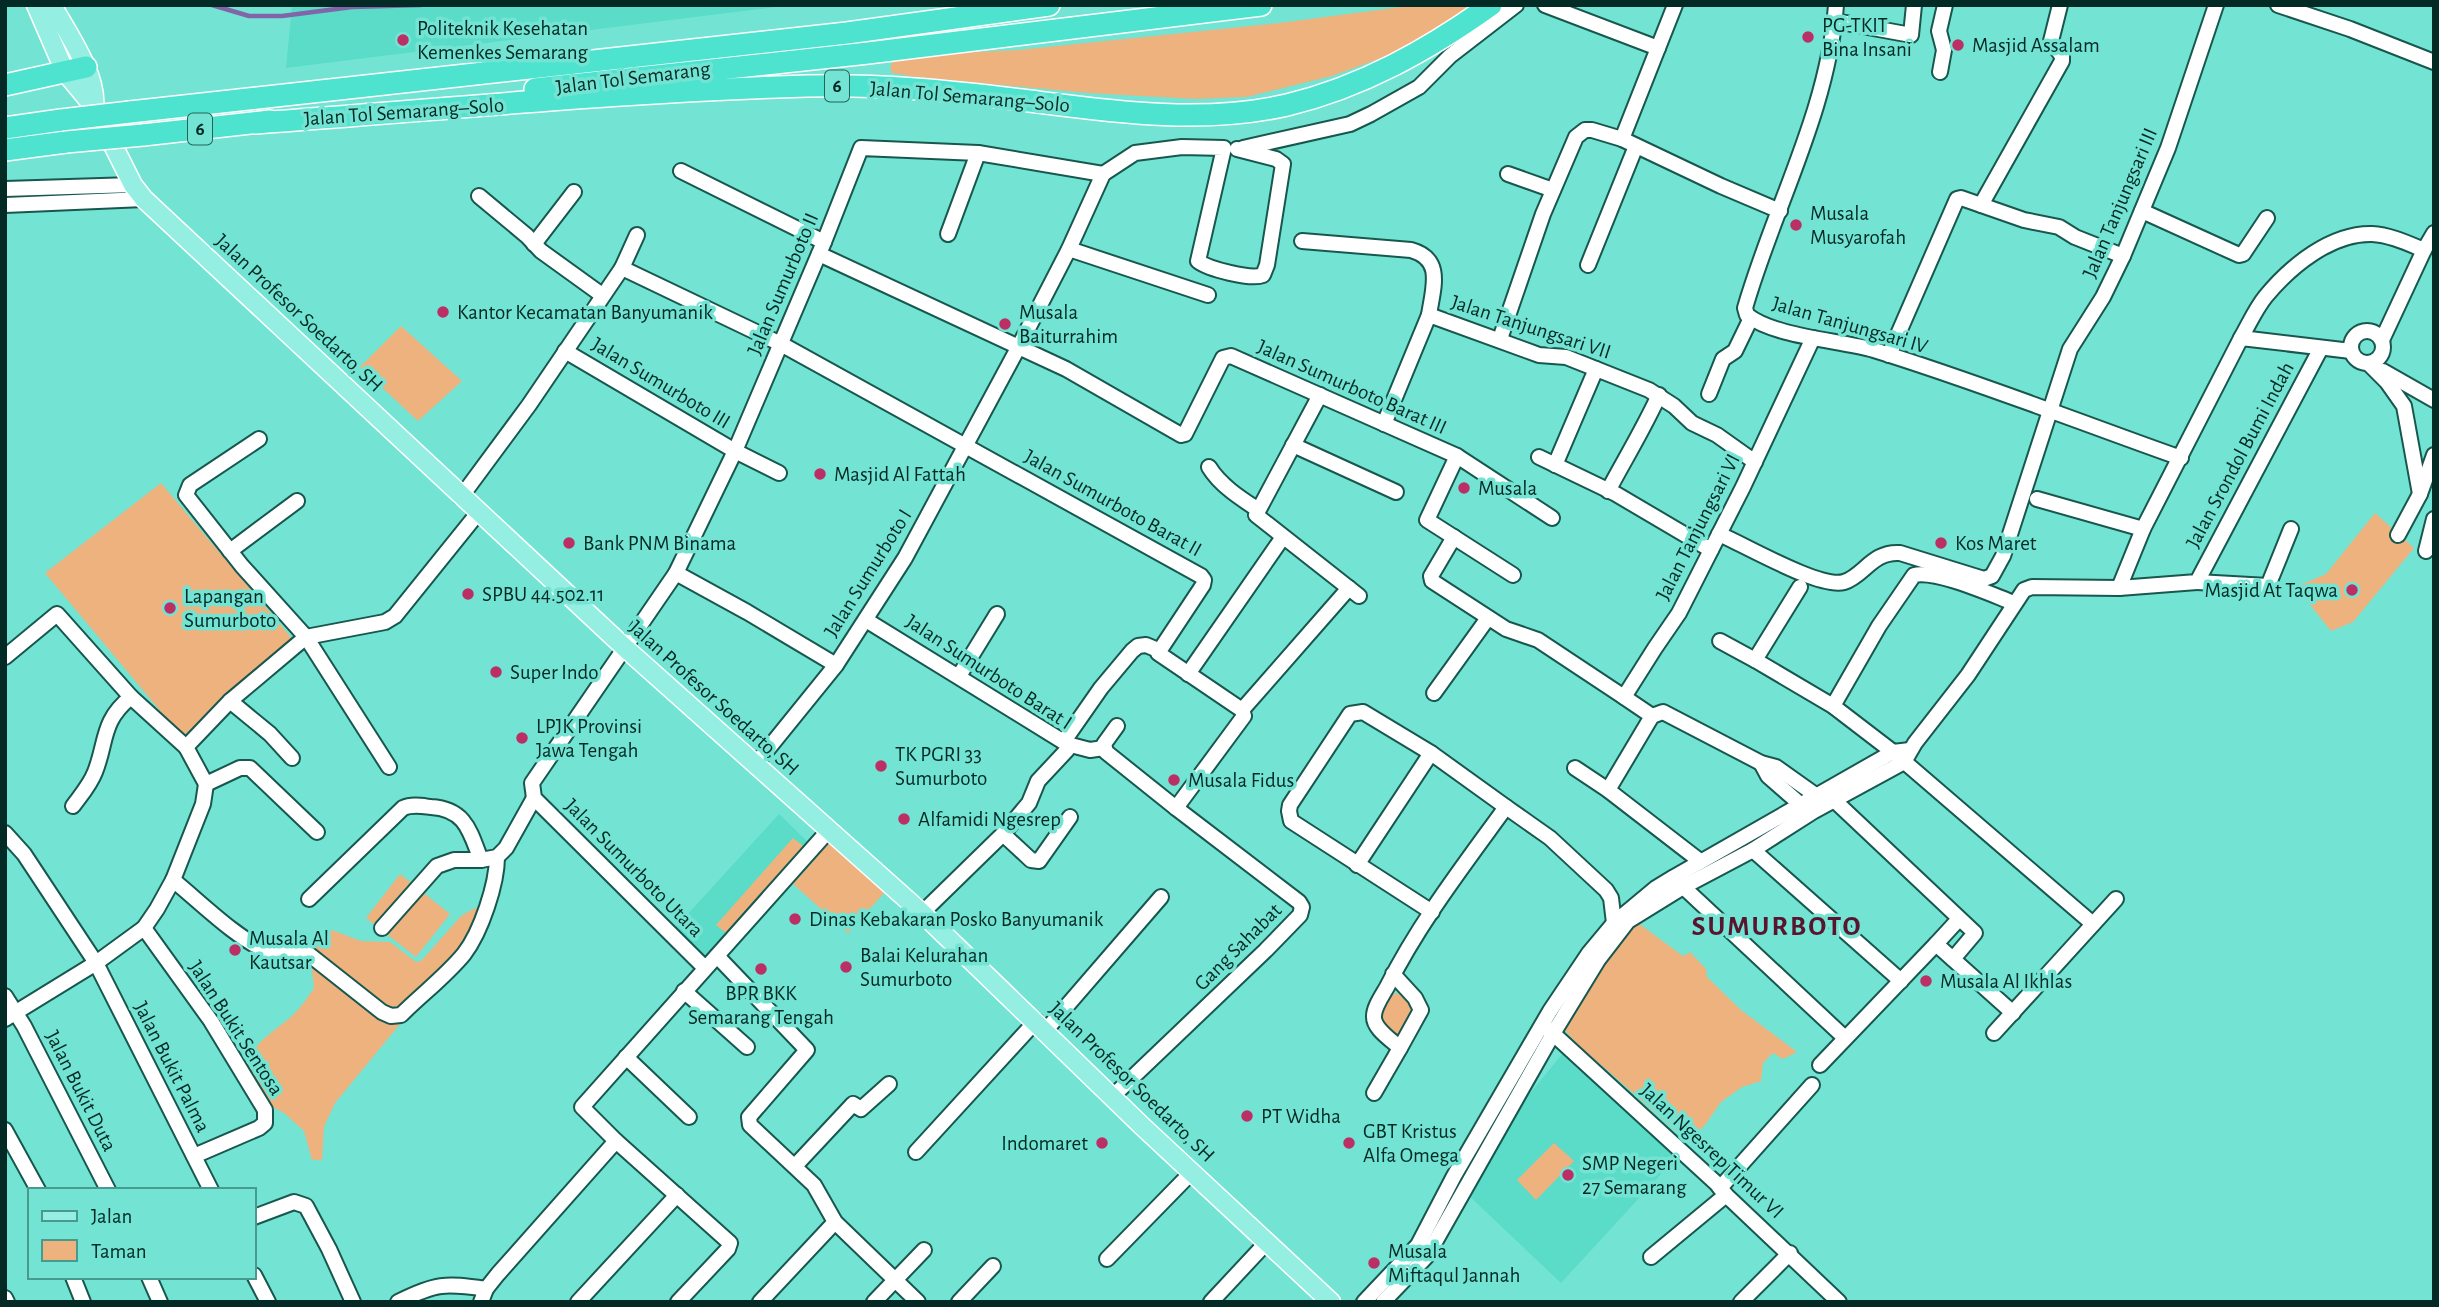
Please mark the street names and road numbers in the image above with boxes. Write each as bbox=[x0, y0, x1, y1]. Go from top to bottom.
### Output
street label: Jalan Tol Semarang bbox=[555, 58, 712, 98]
road number: 6 bbox=[825, 71, 849, 102]
street label: Jalan Tol Semarang–Solo bbox=[869, 78, 1071, 116]
street label: Jalan Tol Semarang–Solo bbox=[303, 95, 505, 129]
road number: 6 bbox=[188, 113, 212, 144]
street label: Jalan Tanjungsari III bbox=[2079, 125, 2161, 281]
street label: Jalan Sumurboto II bbox=[744, 210, 822, 358]
street label: Jalan Profesor Soedarto, SH bbox=[211, 230, 387, 396]
street label: Jalan Tanjungsari VII bbox=[1448, 291, 1614, 363]
street label: Jalan Tanjungsari IV bbox=[1770, 293, 1930, 357]
street label: Jalan Sumurboto III bbox=[588, 333, 734, 433]
street label: Jalan Sumurboto Barat III bbox=[1254, 336, 1450, 438]
street label: Jalan Srondol Bumi Indah bbox=[2182, 359, 2298, 551]
street label: Jalan Sumurboto Barat II bbox=[1021, 446, 1205, 560]
street label: Jalan Tanjungsari VI bbox=[1652, 450, 1744, 604]
street label: Jalan Sumurboto I bbox=[820, 505, 916, 641]
street label: Jalan Sumurboto Barat I bbox=[902, 611, 1076, 733]
street label: Jalan Profesor Soedarto, SH bbox=[625, 616, 803, 780]
street label: Jalan Sumurboto Utara bbox=[561, 795, 707, 941]
street label: Gang Sahabat bbox=[1190, 899, 1286, 995]
street label: Jalan Bukit Sentosa bbox=[185, 957, 287, 1099]
street label: Jalan Bukit Palma bbox=[130, 998, 214, 1136]
street label: Jalan Profesor Soedarto, SH bbox=[1045, 998, 1219, 1166]
street label: Jalan Bukit Duta bbox=[42, 1027, 121, 1155]
street label: Jalan Ngesrep Timur VI bbox=[1636, 1079, 1788, 1223]

